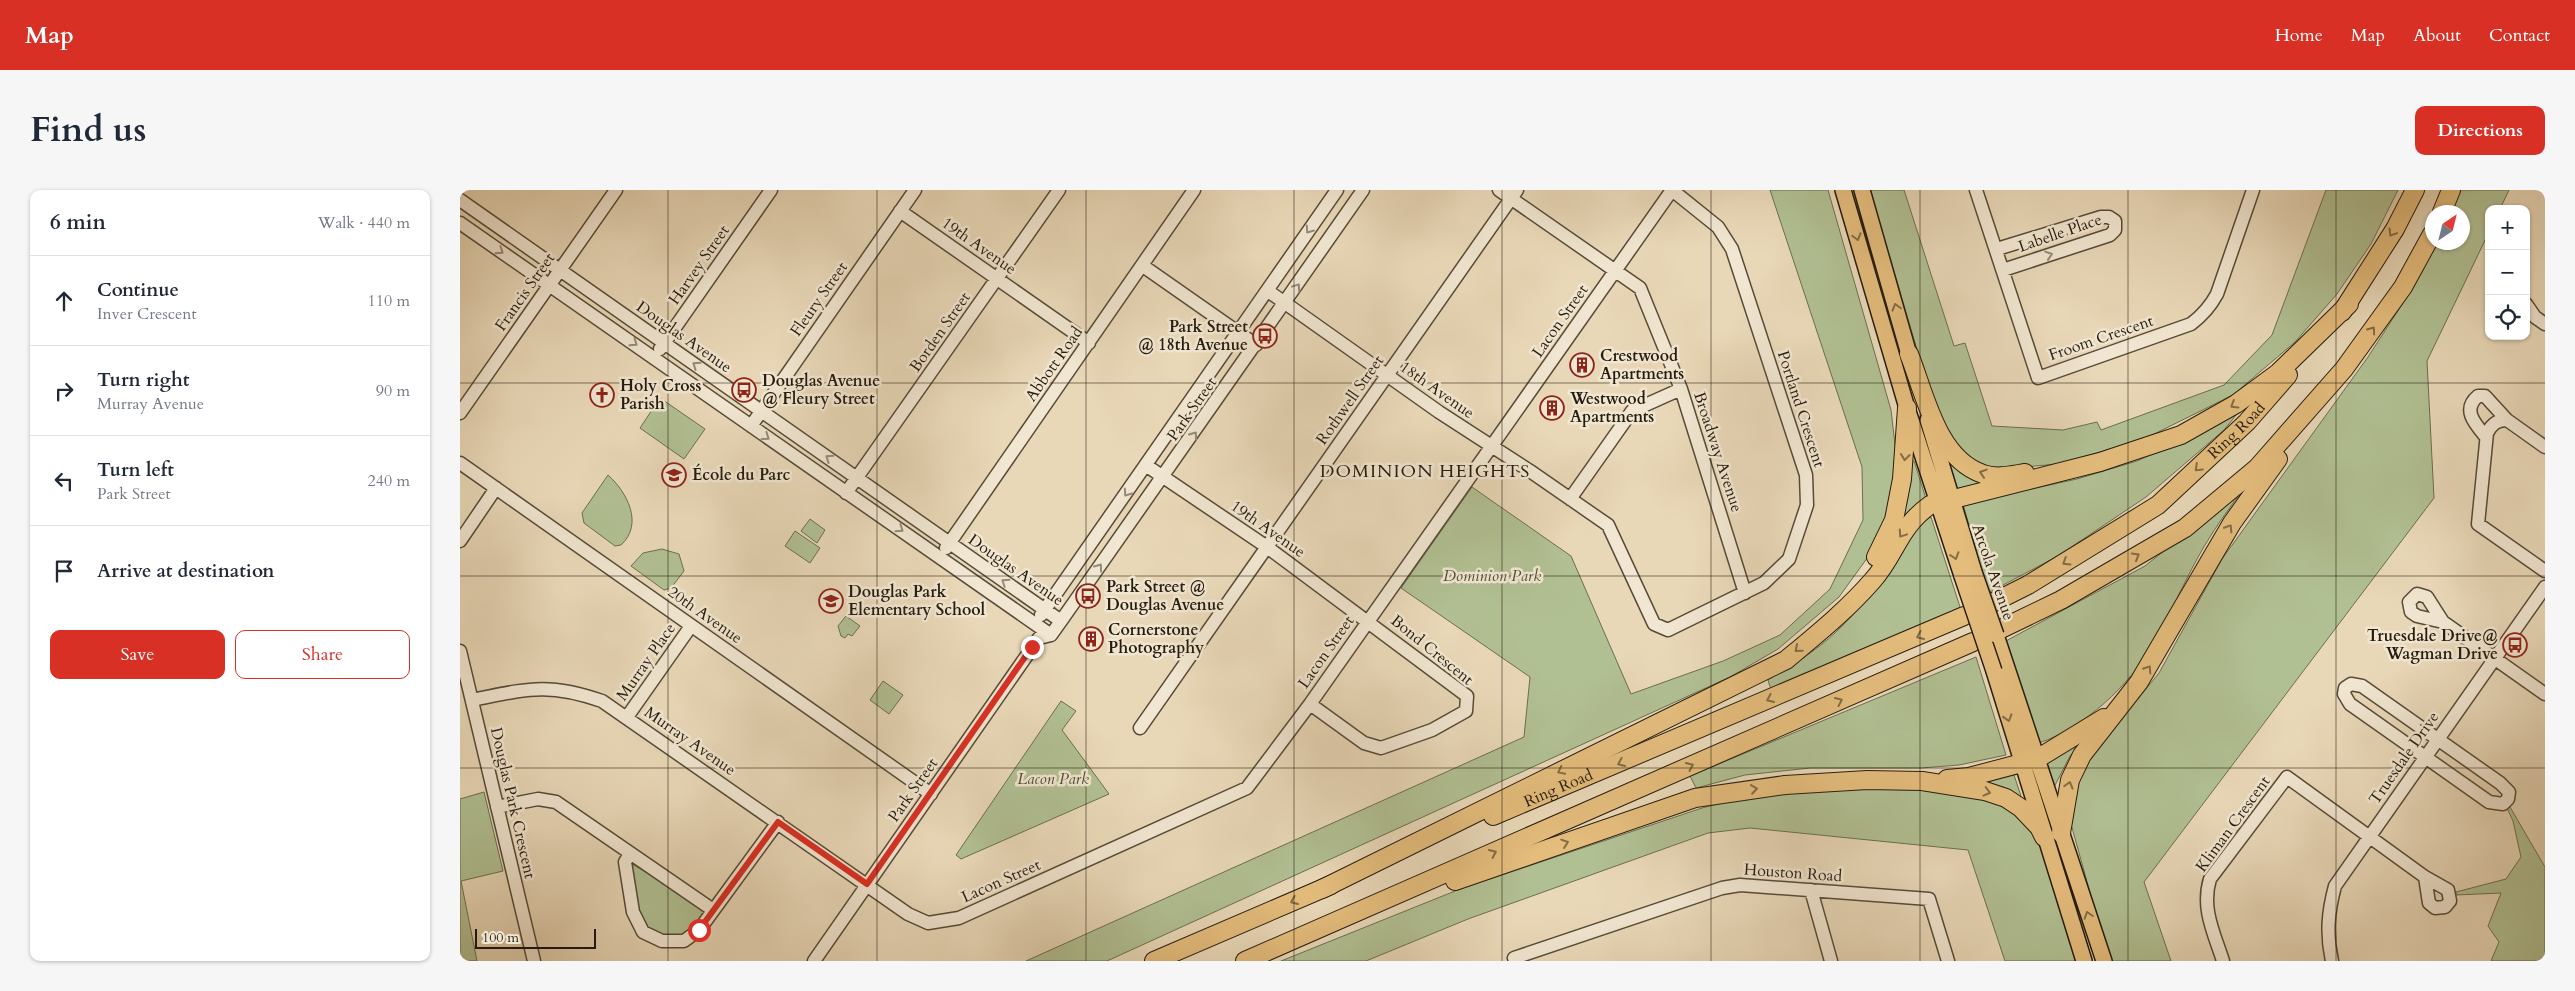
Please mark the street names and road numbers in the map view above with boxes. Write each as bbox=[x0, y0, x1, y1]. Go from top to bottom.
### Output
street label: Labelle Place bbox=[2015, 208, 2105, 258]
street label: 19th Avenue bbox=[937, 212, 1021, 280]
street label: Harvey Street bbox=[663, 221, 735, 309]
street label: Francis Street bbox=[490, 248, 560, 336]
street label: Fleury Street bbox=[785, 257, 853, 341]
street label: Lacon Street bbox=[1527, 280, 1593, 362]
street label: Borden Street bbox=[904, 288, 976, 376]
street label: Douglas Avenue bbox=[632, 296, 736, 378]
street label: Froom Crescent bbox=[2046, 310, 2156, 366]
street label: Abbott Road bbox=[1020, 322, 1088, 406]
street label: Portland Crescent bbox=[1772, 348, 1830, 470]
street label: Rothwell Street bbox=[1311, 351, 1389, 449]
street label: 18th Avenue bbox=[1395, 356, 1479, 424]
street label: Park Street bbox=[1162, 373, 1222, 445]
street label: Broadway Avenue bbox=[1688, 389, 1748, 515]
street label: Ring Road bbox=[2203, 397, 2271, 464]
street label: 19th Avenue bbox=[1226, 495, 1310, 563]
street label: Arcola Avenue bbox=[1966, 521, 2020, 623]
street label: Douglas Avenue bbox=[964, 529, 1068, 611]
street label: 20th Avenue bbox=[663, 581, 747, 649]
street label: Bond Crescent bbox=[1386, 610, 1478, 690]
street label: Lacon Street bbox=[1293, 611, 1359, 693]
street label: Murray Place bbox=[611, 619, 681, 705]
street label: Murray Avenue bbox=[640, 701, 740, 781]
street label: Truesdale Drive bbox=[2364, 707, 2444, 809]
street label: Douglas Park Crescent bbox=[485, 725, 541, 881]
street label: Park Street bbox=[883, 754, 943, 826]
street label: Ring Road bbox=[1520, 764, 1597, 813]
street label: Kliman Crescent bbox=[2191, 772, 2275, 876]
street label: Lacon Street bbox=[958, 854, 1044, 908]
street label: Houston Road bbox=[1743, 859, 1843, 887]

